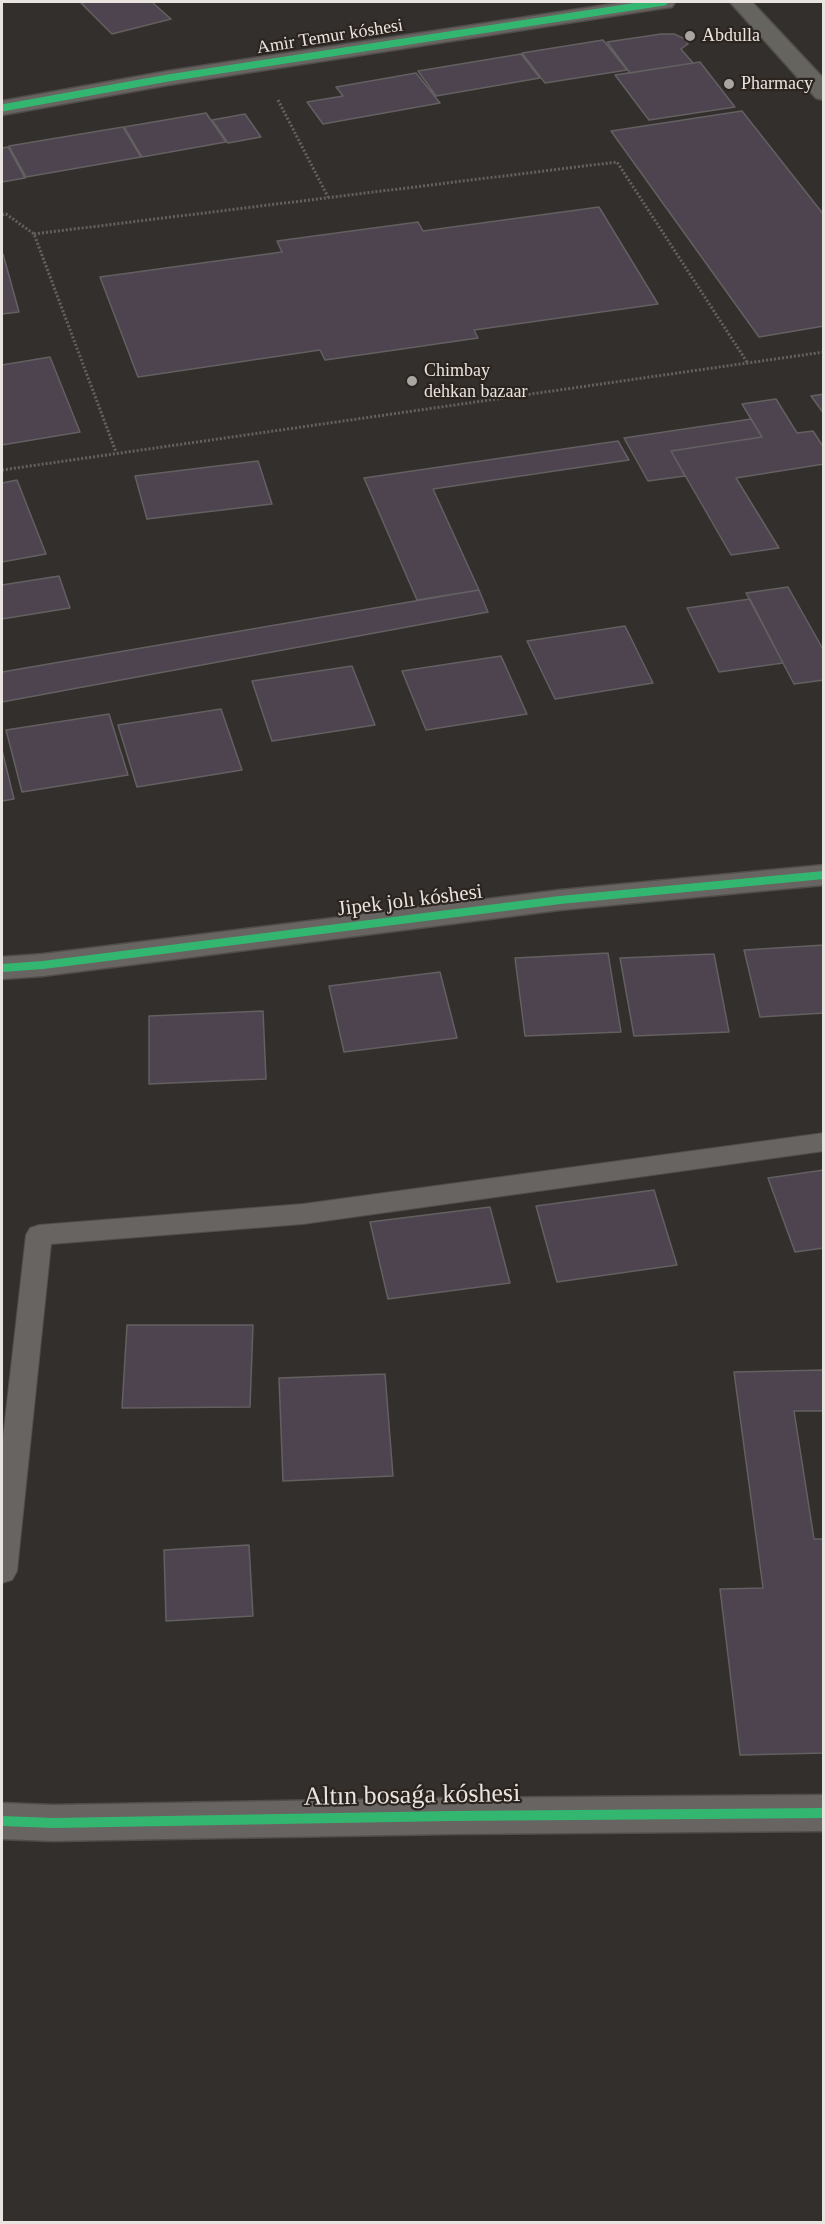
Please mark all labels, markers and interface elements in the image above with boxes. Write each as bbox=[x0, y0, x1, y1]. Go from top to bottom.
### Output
street label: Amir Temur kóshesi bbox=[255, 15, 405, 59]
place label: Abdulla bbox=[702, 25, 760, 47]
marker: Abdulla bbox=[683, 29, 697, 43]
place label: Pharmacy bbox=[741, 73, 813, 95]
marker: Pharmacy bbox=[722, 77, 736, 91]
place label: Chimbay dehkan bazaar bbox=[424, 360, 527, 403]
marker: Chimbay dehkan bazaar bbox=[405, 374, 419, 388]
street label: Jipek jolı kóshesi bbox=[336, 880, 484, 922]
street label: Altın bosaǵa kóshesi bbox=[303, 1779, 521, 1813]

